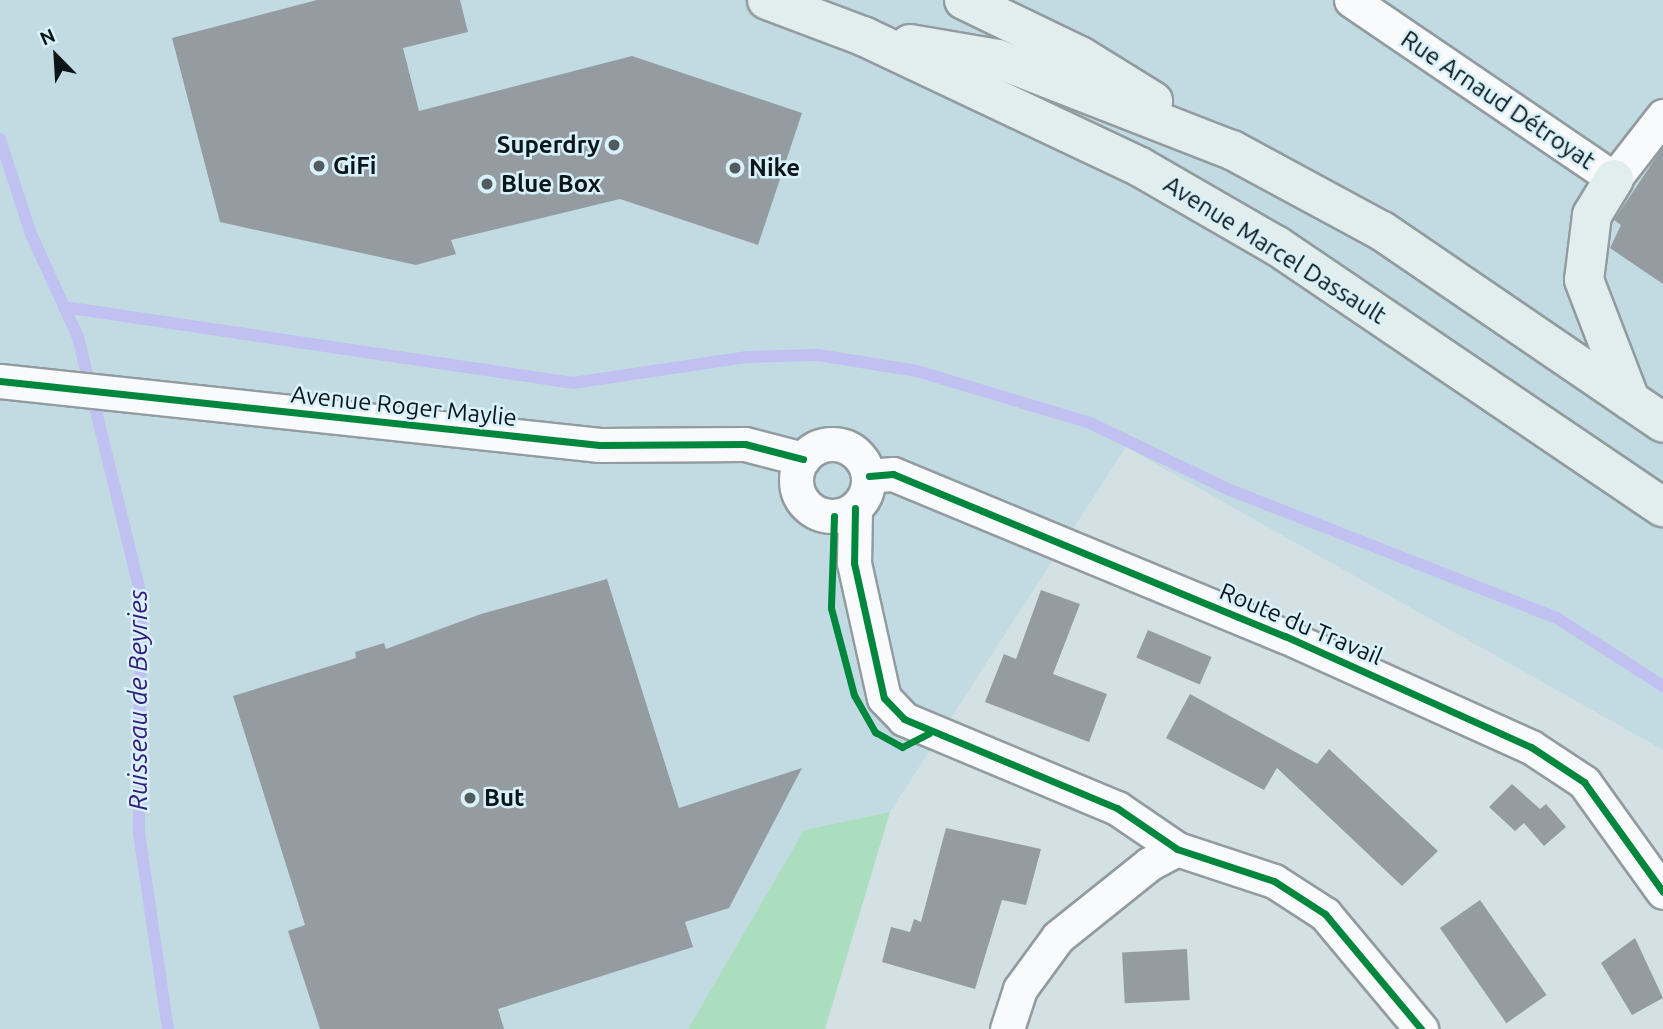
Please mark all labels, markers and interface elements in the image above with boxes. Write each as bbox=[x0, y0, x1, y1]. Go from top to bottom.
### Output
north arrow bbox=[21, 21, 91, 91]
text: N bbox=[37, 24, 58, 50]
street label: Rue Arnaud Détroyat bbox=[1396, 24, 1600, 176]
place label: Superdry bbox=[497, 131, 600, 159]
marker: Superdry bbox=[606, 137, 622, 153]
place label: GiFi bbox=[333, 152, 376, 180]
place label: Nike bbox=[749, 154, 800, 182]
marker: GiFi bbox=[311, 158, 327, 174]
marker: Nike bbox=[727, 160, 743, 176]
place label: Blue Box bbox=[501, 170, 601, 198]
street label: Avenue Marcel Dassault bbox=[1159, 170, 1391, 330]
marker: Blue Box bbox=[479, 176, 495, 192]
street label: Avenue Roger Maylie bbox=[290, 380, 518, 432]
street label: Route du Travail bbox=[1215, 577, 1387, 671]
water label: Ruisseau de Beyries bbox=[122, 590, 154, 810]
place label: But bbox=[484, 784, 524, 812]
marker: But bbox=[462, 790, 478, 806]

